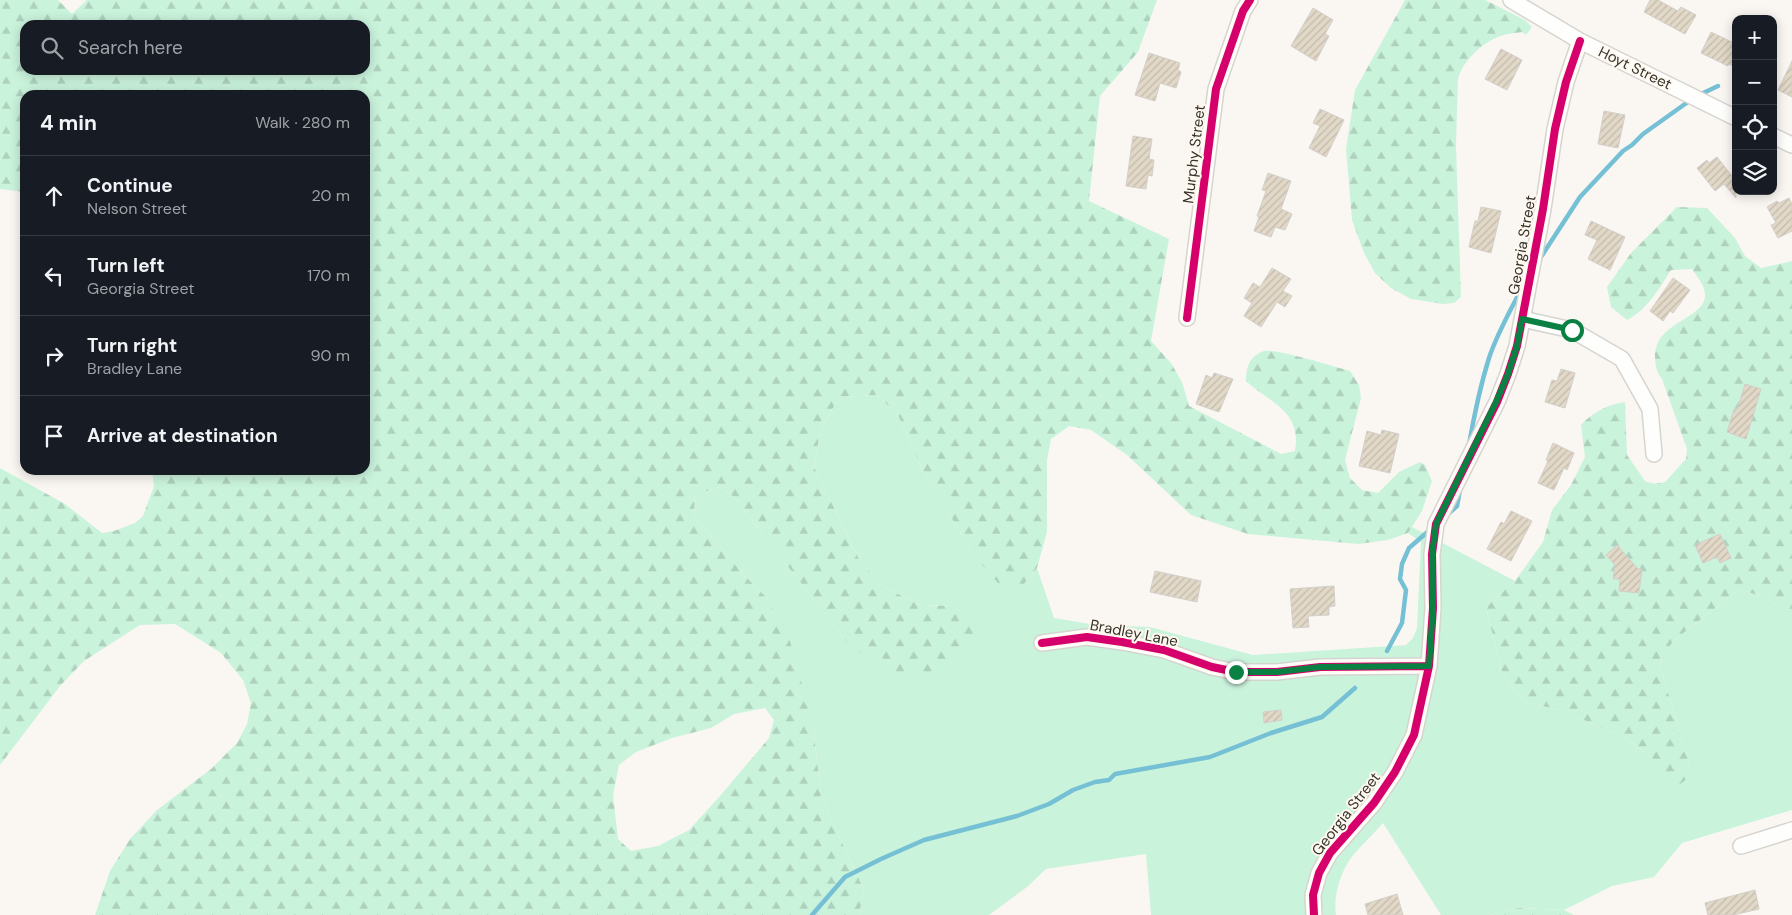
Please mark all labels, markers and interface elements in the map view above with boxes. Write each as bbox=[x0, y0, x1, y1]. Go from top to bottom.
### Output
map controls bbox=[1732, 15, 1777, 195]
button: + bbox=[1732, 15, 1777, 60]
search box bbox=[20, 20, 370, 75]
icon: search bbox=[38, 34, 66, 62]
text: Search here bbox=[78, 35, 183, 60]
street label: Hoyt Street bbox=[1595, 42, 1675, 94]
button: − bbox=[1732, 60, 1777, 105]
street label: Murphy Street bbox=[1178, 103, 1210, 205]
button: locate bbox=[1732, 105, 1777, 150]
text: 4 min bbox=[40, 109, 97, 137]
text: Walk · 280 m bbox=[255, 112, 350, 133]
button: layers bbox=[1732, 150, 1777, 195]
text: Continue bbox=[87, 173, 173, 198]
icon: ahead bbox=[40, 182, 68, 210]
text: 20 m bbox=[311, 185, 350, 206]
street label: Georgia Street bbox=[1503, 194, 1541, 296]
text: Nelson Street bbox=[87, 198, 187, 219]
text: Turn left bbox=[87, 253, 165, 278]
icon: left bbox=[40, 262, 68, 290]
text: 170 m bbox=[307, 265, 350, 286]
text: Georgia Street bbox=[87, 278, 195, 299]
route start bbox=[1561, 319, 1584, 342]
text: Turn right bbox=[87, 333, 177, 358]
icon: right bbox=[40, 342, 68, 370]
text: 90 m bbox=[310, 345, 350, 366]
text: Bradley Lane bbox=[87, 358, 182, 379]
icon: arrive bbox=[40, 422, 68, 450]
text: Arrive at destination bbox=[87, 423, 278, 448]
street label: Bradley Lane bbox=[1088, 615, 1180, 651]
route end bbox=[1225, 661, 1248, 684]
street label: Georgia Street bbox=[1307, 768, 1385, 860]

